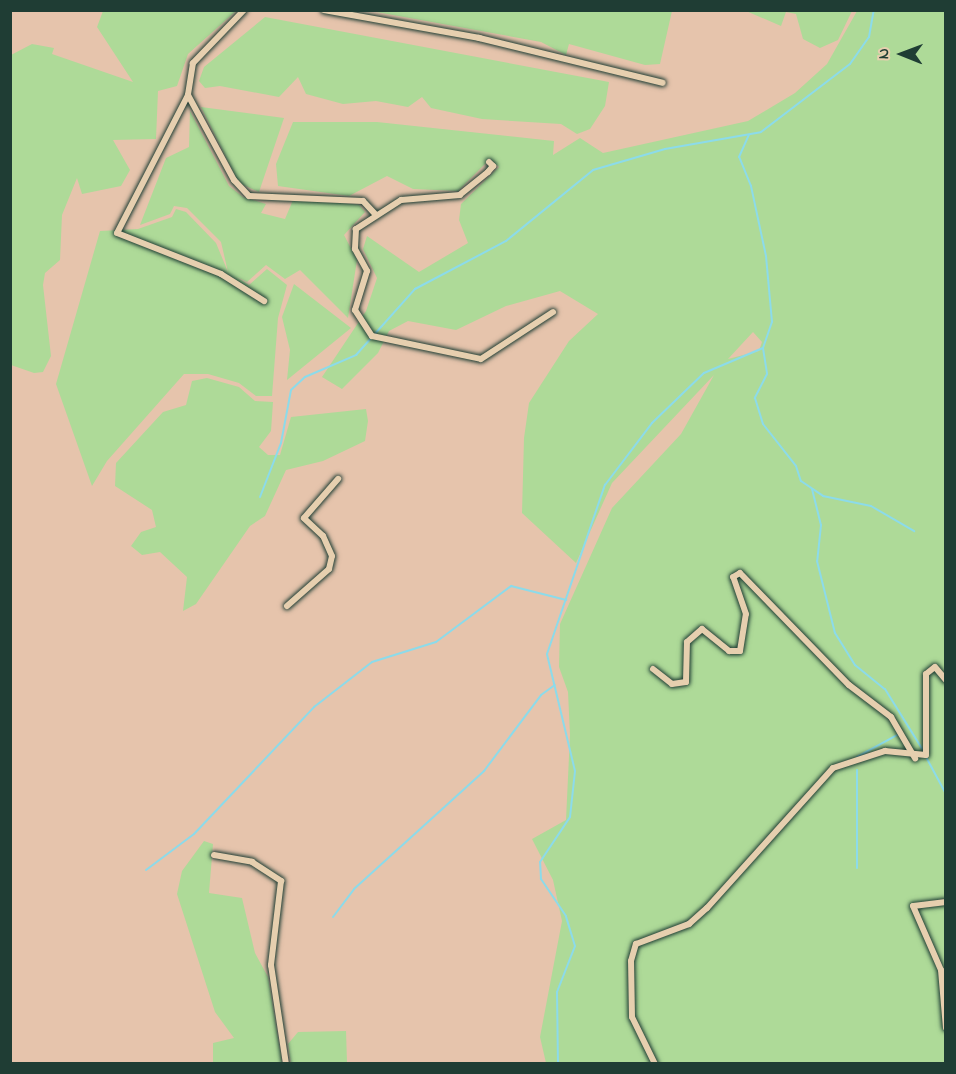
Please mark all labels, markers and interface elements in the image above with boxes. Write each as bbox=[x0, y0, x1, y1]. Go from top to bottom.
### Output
north arrow bbox=[872, 24, 932, 84]
text: N bbox=[872, 48, 896, 59]

